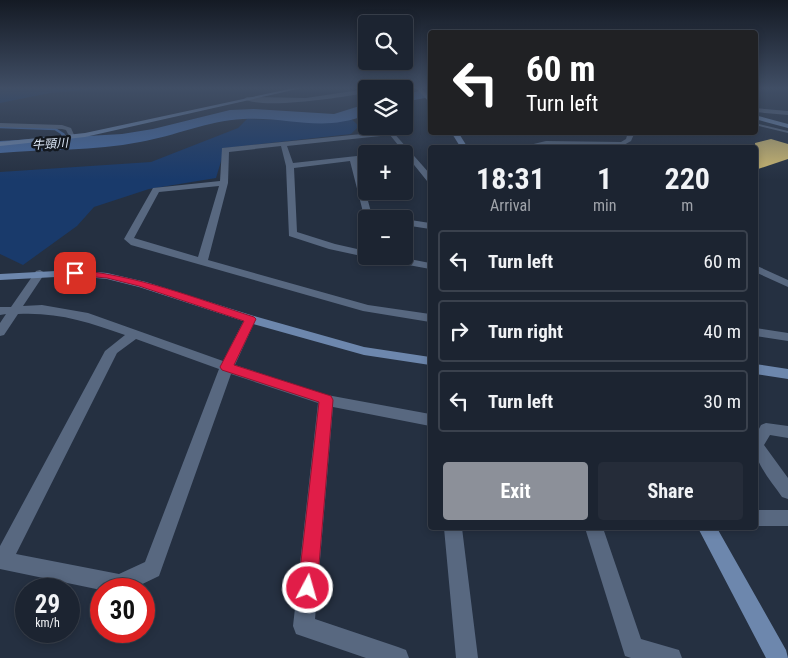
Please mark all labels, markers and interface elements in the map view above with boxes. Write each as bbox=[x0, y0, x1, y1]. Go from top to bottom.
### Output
map controls bbox=[358, 15, 413, 265]
button: search bbox=[358, 15, 413, 70]
text: 60 m bbox=[526, 49, 595, 90]
icon: left bbox=[443, 50, 508, 115]
button: layers bbox=[358, 80, 413, 135]
text: Turn left bbox=[526, 91, 598, 116]
water label: 牛頸川 bbox=[32, 136, 70, 152]
button: + bbox=[358, 145, 413, 200]
text: 18:31 bbox=[476, 161, 545, 196]
text: 1 bbox=[597, 161, 612, 196]
text: 220 bbox=[664, 161, 710, 196]
text: Arrival bbox=[490, 196, 531, 215]
text: min bbox=[593, 196, 616, 215]
text: m bbox=[681, 196, 693, 215]
button: − bbox=[358, 210, 413, 265]
icon: left bbox=[445, 247, 473, 275]
text: Turn left bbox=[488, 250, 553, 273]
text: 60 m bbox=[704, 250, 741, 273]
pin bbox=[54, 252, 96, 294]
icon: arrive bbox=[61, 259, 89, 287]
icon: right bbox=[445, 317, 473, 345]
text: Turn right bbox=[488, 320, 563, 343]
text: 40 m bbox=[704, 320, 741, 343]
icon: left bbox=[445, 387, 473, 415]
text: Turn left bbox=[488, 390, 553, 413]
text: 30 m bbox=[704, 390, 741, 413]
button: Exit bbox=[443, 462, 588, 520]
button: Share bbox=[598, 462, 743, 520]
position arrow bbox=[281, 561, 333, 613]
speed limit sign: 30 bbox=[90, 578, 155, 643]
text: 29 bbox=[35, 590, 60, 619]
text: km/h bbox=[35, 616, 60, 630]

